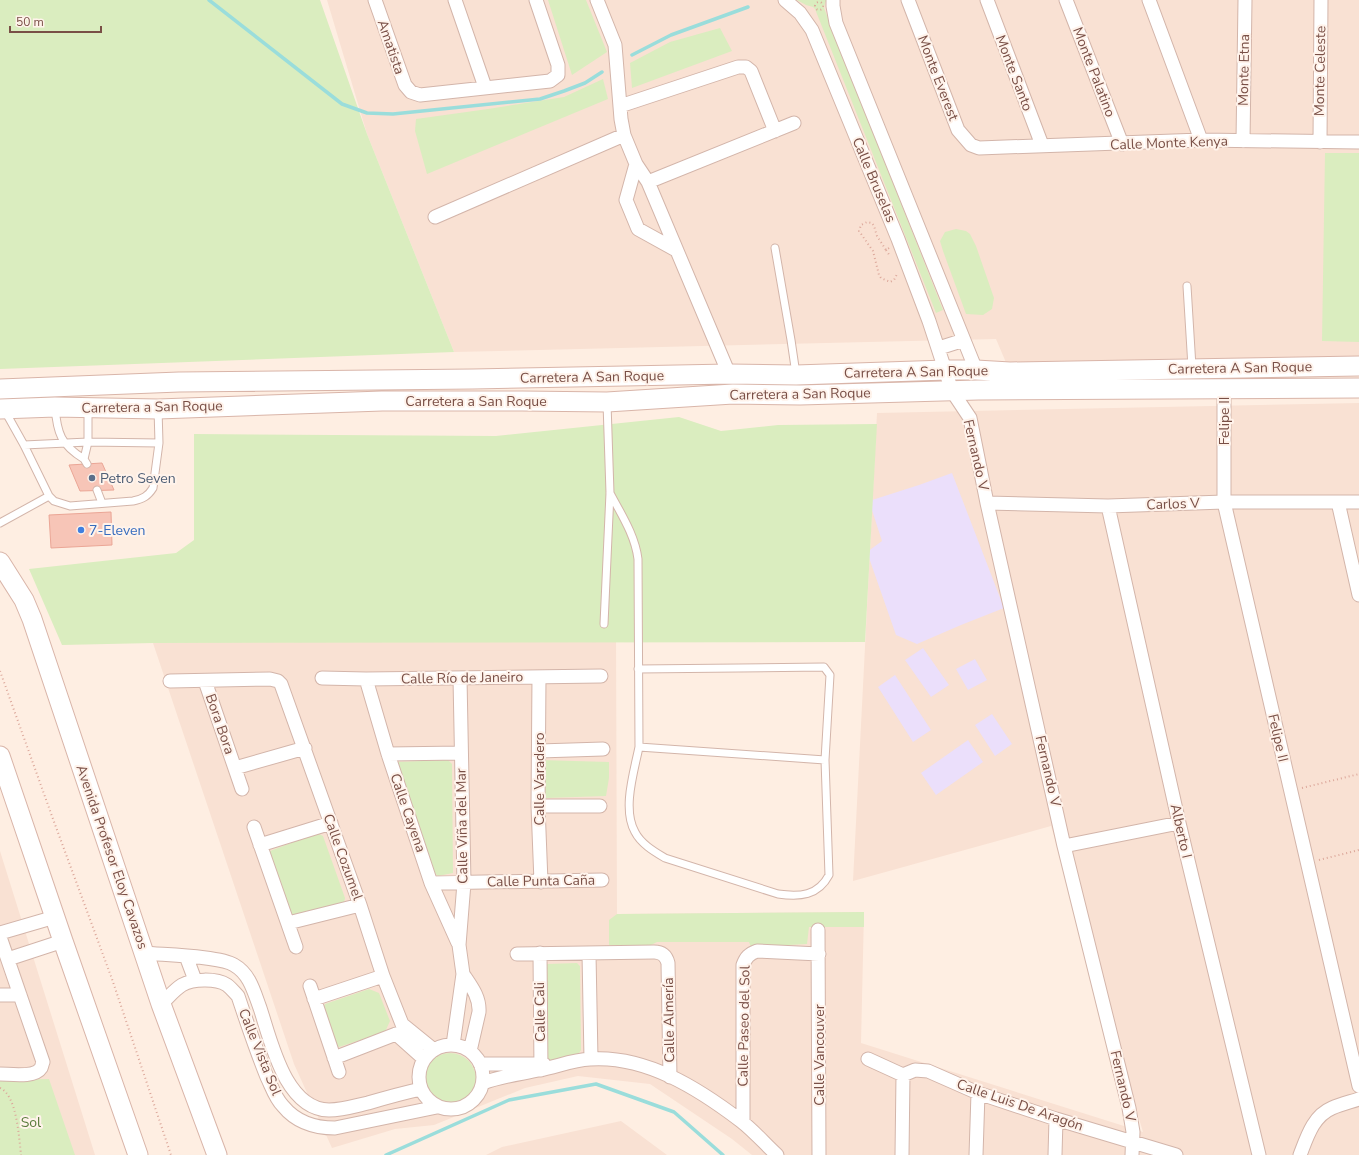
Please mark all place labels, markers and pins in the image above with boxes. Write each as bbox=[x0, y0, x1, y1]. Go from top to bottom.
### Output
place label: Petro Seven bbox=[100, 469, 176, 488]
marker: Petro Seven bbox=[87, 473, 97, 483]
place label: 7-Eleven bbox=[89, 521, 145, 540]
marker: 7-Eleven bbox=[76, 525, 86, 535]

